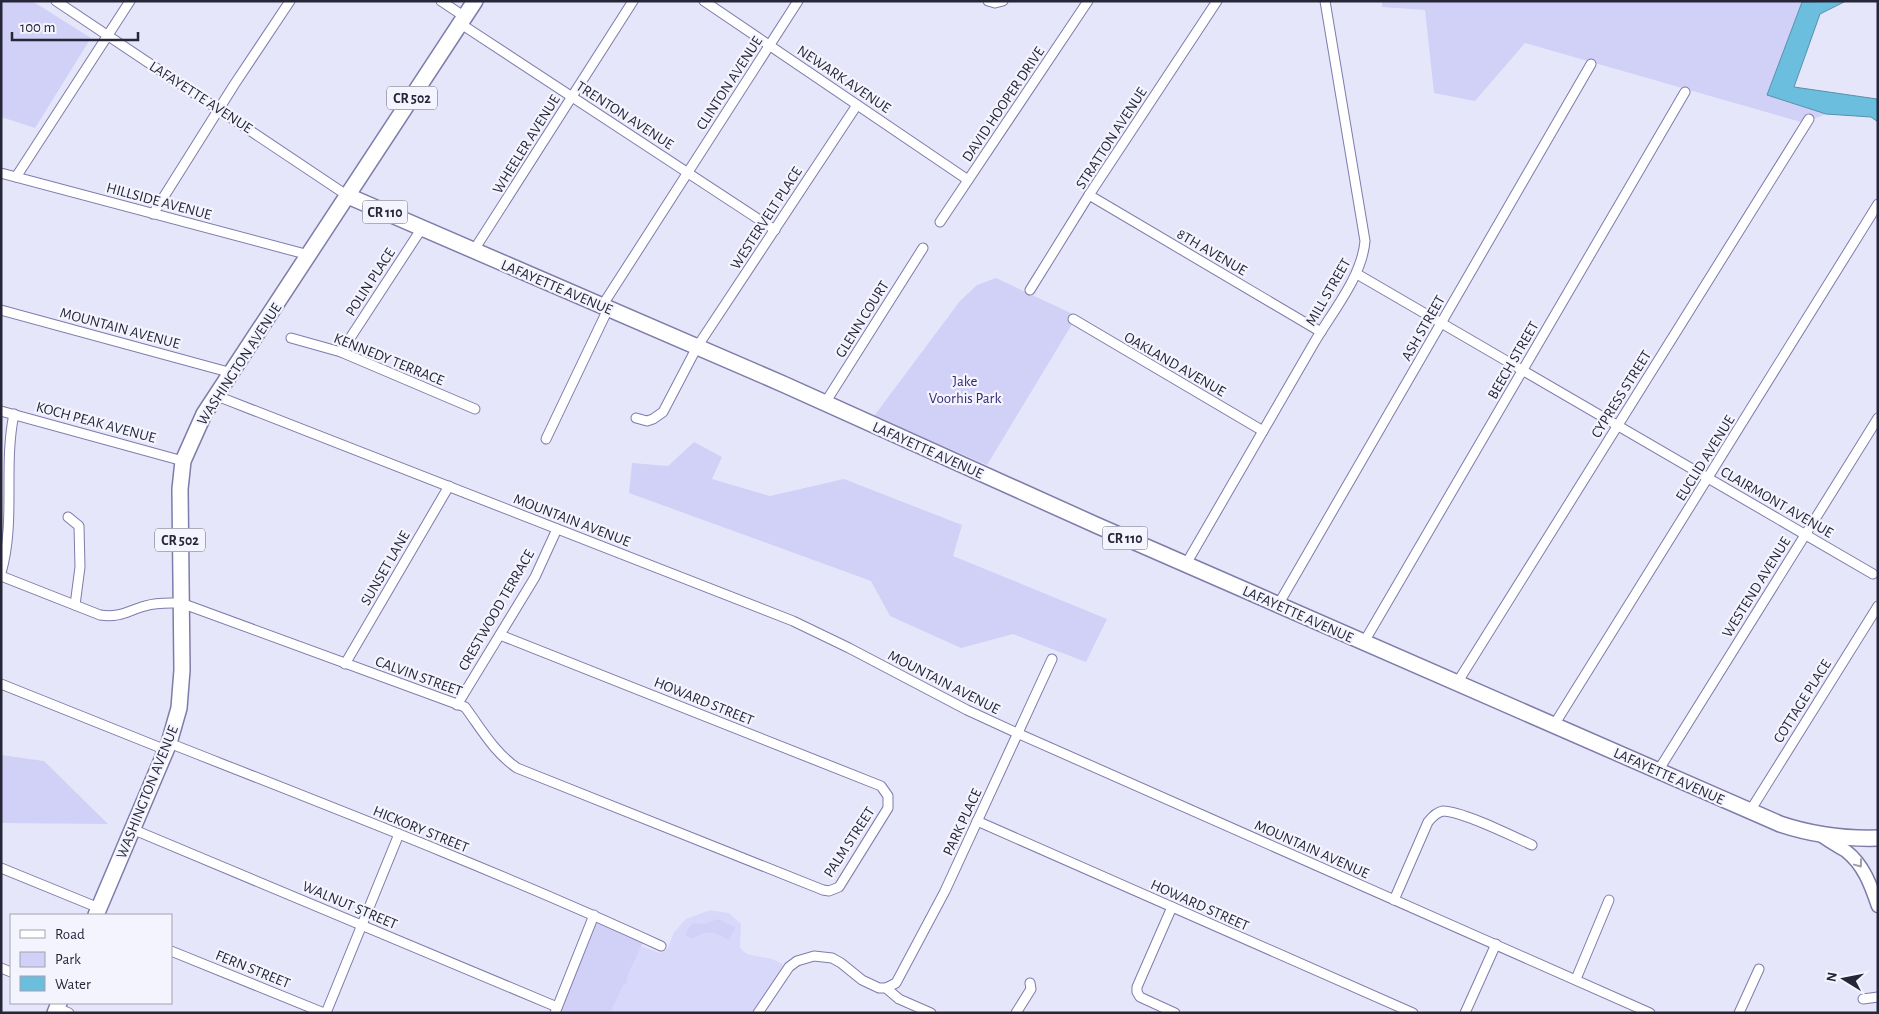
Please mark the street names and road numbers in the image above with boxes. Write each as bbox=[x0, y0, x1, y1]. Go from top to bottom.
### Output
street label: CLINTON AVENUE bbox=[694, 34, 765, 133]
street label: NEWARK AVENUE bbox=[794, 43, 893, 116]
street label: DAVID HOOPER DRIVE bbox=[959, 44, 1047, 164]
street label: LAFAYETTE AVENUE bbox=[147, 59, 255, 136]
street label: TRENTON AVENUE bbox=[573, 78, 676, 152]
street label: STRATTON AVENUE bbox=[1073, 85, 1150, 192]
road number: CR 502 bbox=[387, 86, 437, 110]
street label: WHEELER AVENUE bbox=[490, 92, 563, 196]
street label: WESTERVELT PLACE bbox=[728, 164, 805, 272]
street label: HILLSIDE AVENUE bbox=[105, 180, 213, 223]
road number: CR 110 bbox=[362, 200, 408, 223]
street label: 8TH AVENUE bbox=[1174, 226, 1249, 278]
street label: POLIN PLACE bbox=[343, 246, 398, 319]
street label: MILL STREET bbox=[1303, 255, 1354, 329]
street label: LAFAYETTE AVENUE bbox=[499, 257, 615, 318]
street label: GLENN COURT bbox=[833, 278, 892, 360]
street label: ASH STREET bbox=[1399, 292, 1448, 364]
street label: WASHINGTON AVENUE bbox=[194, 301, 284, 428]
street label: MOUNTAIN AVENUE bbox=[58, 305, 182, 352]
street label: BEECH STREET bbox=[1485, 318, 1542, 402]
street label: OAKLAND AVENUE bbox=[1121, 329, 1228, 400]
street label: KENNEDY TERRACE bbox=[332, 331, 446, 388]
street label: CYPRESS STREET bbox=[1589, 347, 1655, 441]
street label: KOCH PEAK AVENUE bbox=[34, 399, 157, 446]
street label: EUCLID AVENUE bbox=[1673, 413, 1738, 504]
street label: LAFAYETTE AVENUE bbox=[870, 419, 985, 482]
street label: CLAIRMONT AVENUE bbox=[1718, 464, 1836, 541]
street label: MOUNTAIN AVENUE bbox=[511, 491, 632, 550]
road number: CR 110 bbox=[1102, 526, 1148, 550]
road number: CR 502 bbox=[155, 528, 205, 552]
street label: SUNSET LANE bbox=[358, 528, 413, 608]
street label: WESTEND AVENUE bbox=[1719, 534, 1793, 640]
street label: CRESTWOOD TERRACE bbox=[456, 547, 537, 673]
street label: LAFAYETTE AVENUE bbox=[1240, 583, 1355, 646]
street label: MOUNTAIN AVENUE bbox=[885, 648, 1002, 717]
street label: CALVIN STREET bbox=[373, 654, 465, 699]
street label: COTTAGE PLACE bbox=[1771, 657, 1834, 746]
street label: HOWARD STREET bbox=[652, 675, 756, 728]
street label: WASHINGTON AVENUE bbox=[114, 724, 181, 861]
street label: LAFAYETTE AVENUE bbox=[1611, 745, 1726, 808]
street label: PARK PLACE bbox=[940, 786, 985, 858]
street label: HICKORY STREET bbox=[371, 803, 471, 856]
street label: PALM STREET bbox=[821, 804, 878, 880]
street label: MOUNTAIN AVENUE bbox=[1252, 817, 1371, 881]
street label: HOWARD STREET bbox=[1148, 877, 1252, 934]
street label: WALNUT STREET bbox=[300, 879, 400, 932]
street label: FERN STREET bbox=[213, 948, 293, 991]

